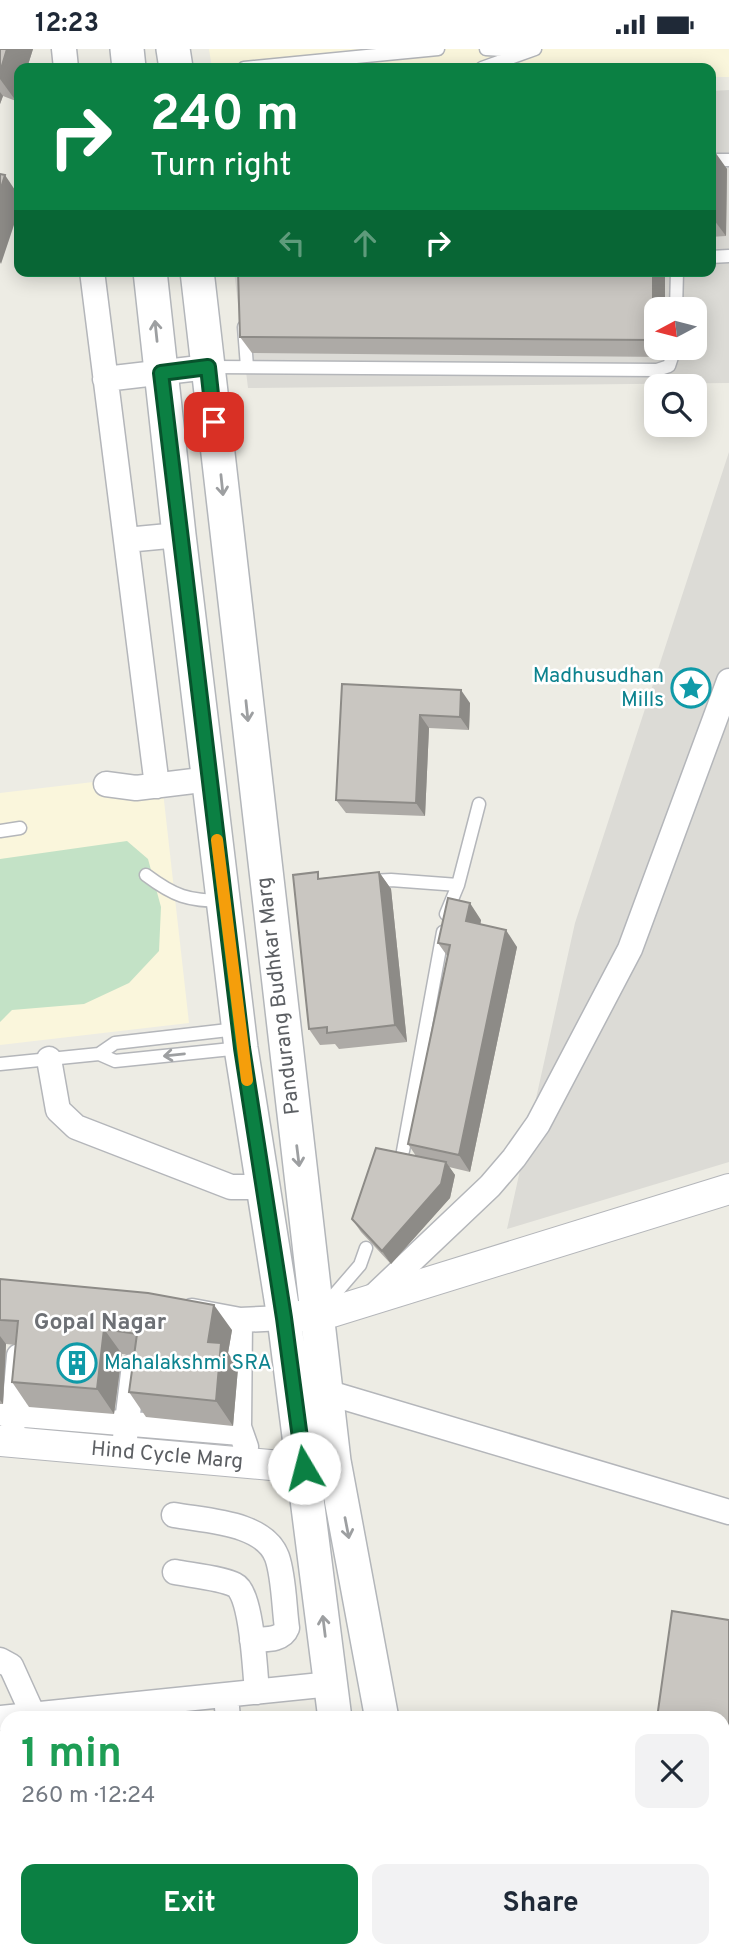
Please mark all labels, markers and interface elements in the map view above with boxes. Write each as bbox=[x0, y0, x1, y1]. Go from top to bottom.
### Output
text: 12:23 bbox=[35, 8, 99, 41]
text: 240 m bbox=[150, 86, 299, 148]
icon: right bbox=[35, 91, 126, 182]
text: Turn right bbox=[150, 147, 292, 187]
icon: left bbox=[273, 224, 311, 262]
icon: ahead bbox=[346, 224, 384, 262]
icon: right bbox=[419, 224, 457, 262]
north arrow bbox=[644, 297, 707, 361]
map controls bbox=[644, 297, 707, 437]
one-way arrow bbox=[150, 320, 163, 343]
button: search bbox=[644, 374, 707, 437]
pin bbox=[184, 392, 244, 452]
icon: arrive bbox=[195, 403, 233, 441]
one-way arrow bbox=[215, 473, 228, 496]
place label: Madhusudhan Mills bbox=[533, 663, 664, 714]
place icon: Madhusudhan Mills bbox=[670, 667, 712, 709]
one-way arrow bbox=[241, 699, 254, 722]
street label: Pandurang Budhkar Marg bbox=[251, 876, 307, 1116]
one-way arrow bbox=[163, 1048, 185, 1061]
one-way arrow bbox=[291, 1144, 304, 1167]
district label: Gopal Nagar bbox=[34, 1309, 167, 1338]
building icon: Mahalakshmi SRA bbox=[56, 1342, 98, 1384]
place label: Mahalakshmi SRA bbox=[104, 1350, 272, 1377]
position arrow bbox=[267, 1431, 341, 1505]
street label: Hind Cycle Marg bbox=[90, 1436, 244, 1476]
one-way arrow bbox=[341, 1516, 354, 1539]
one-way arrow bbox=[317, 1616, 330, 1638]
text: 1 min bbox=[21, 1729, 122, 1782]
button: close bbox=[635, 1734, 709, 1808]
text: 260 m · 12:24 bbox=[21, 1782, 155, 1811]
button: Exit bbox=[21, 1864, 358, 1944]
button: Share bbox=[372, 1864, 709, 1944]

